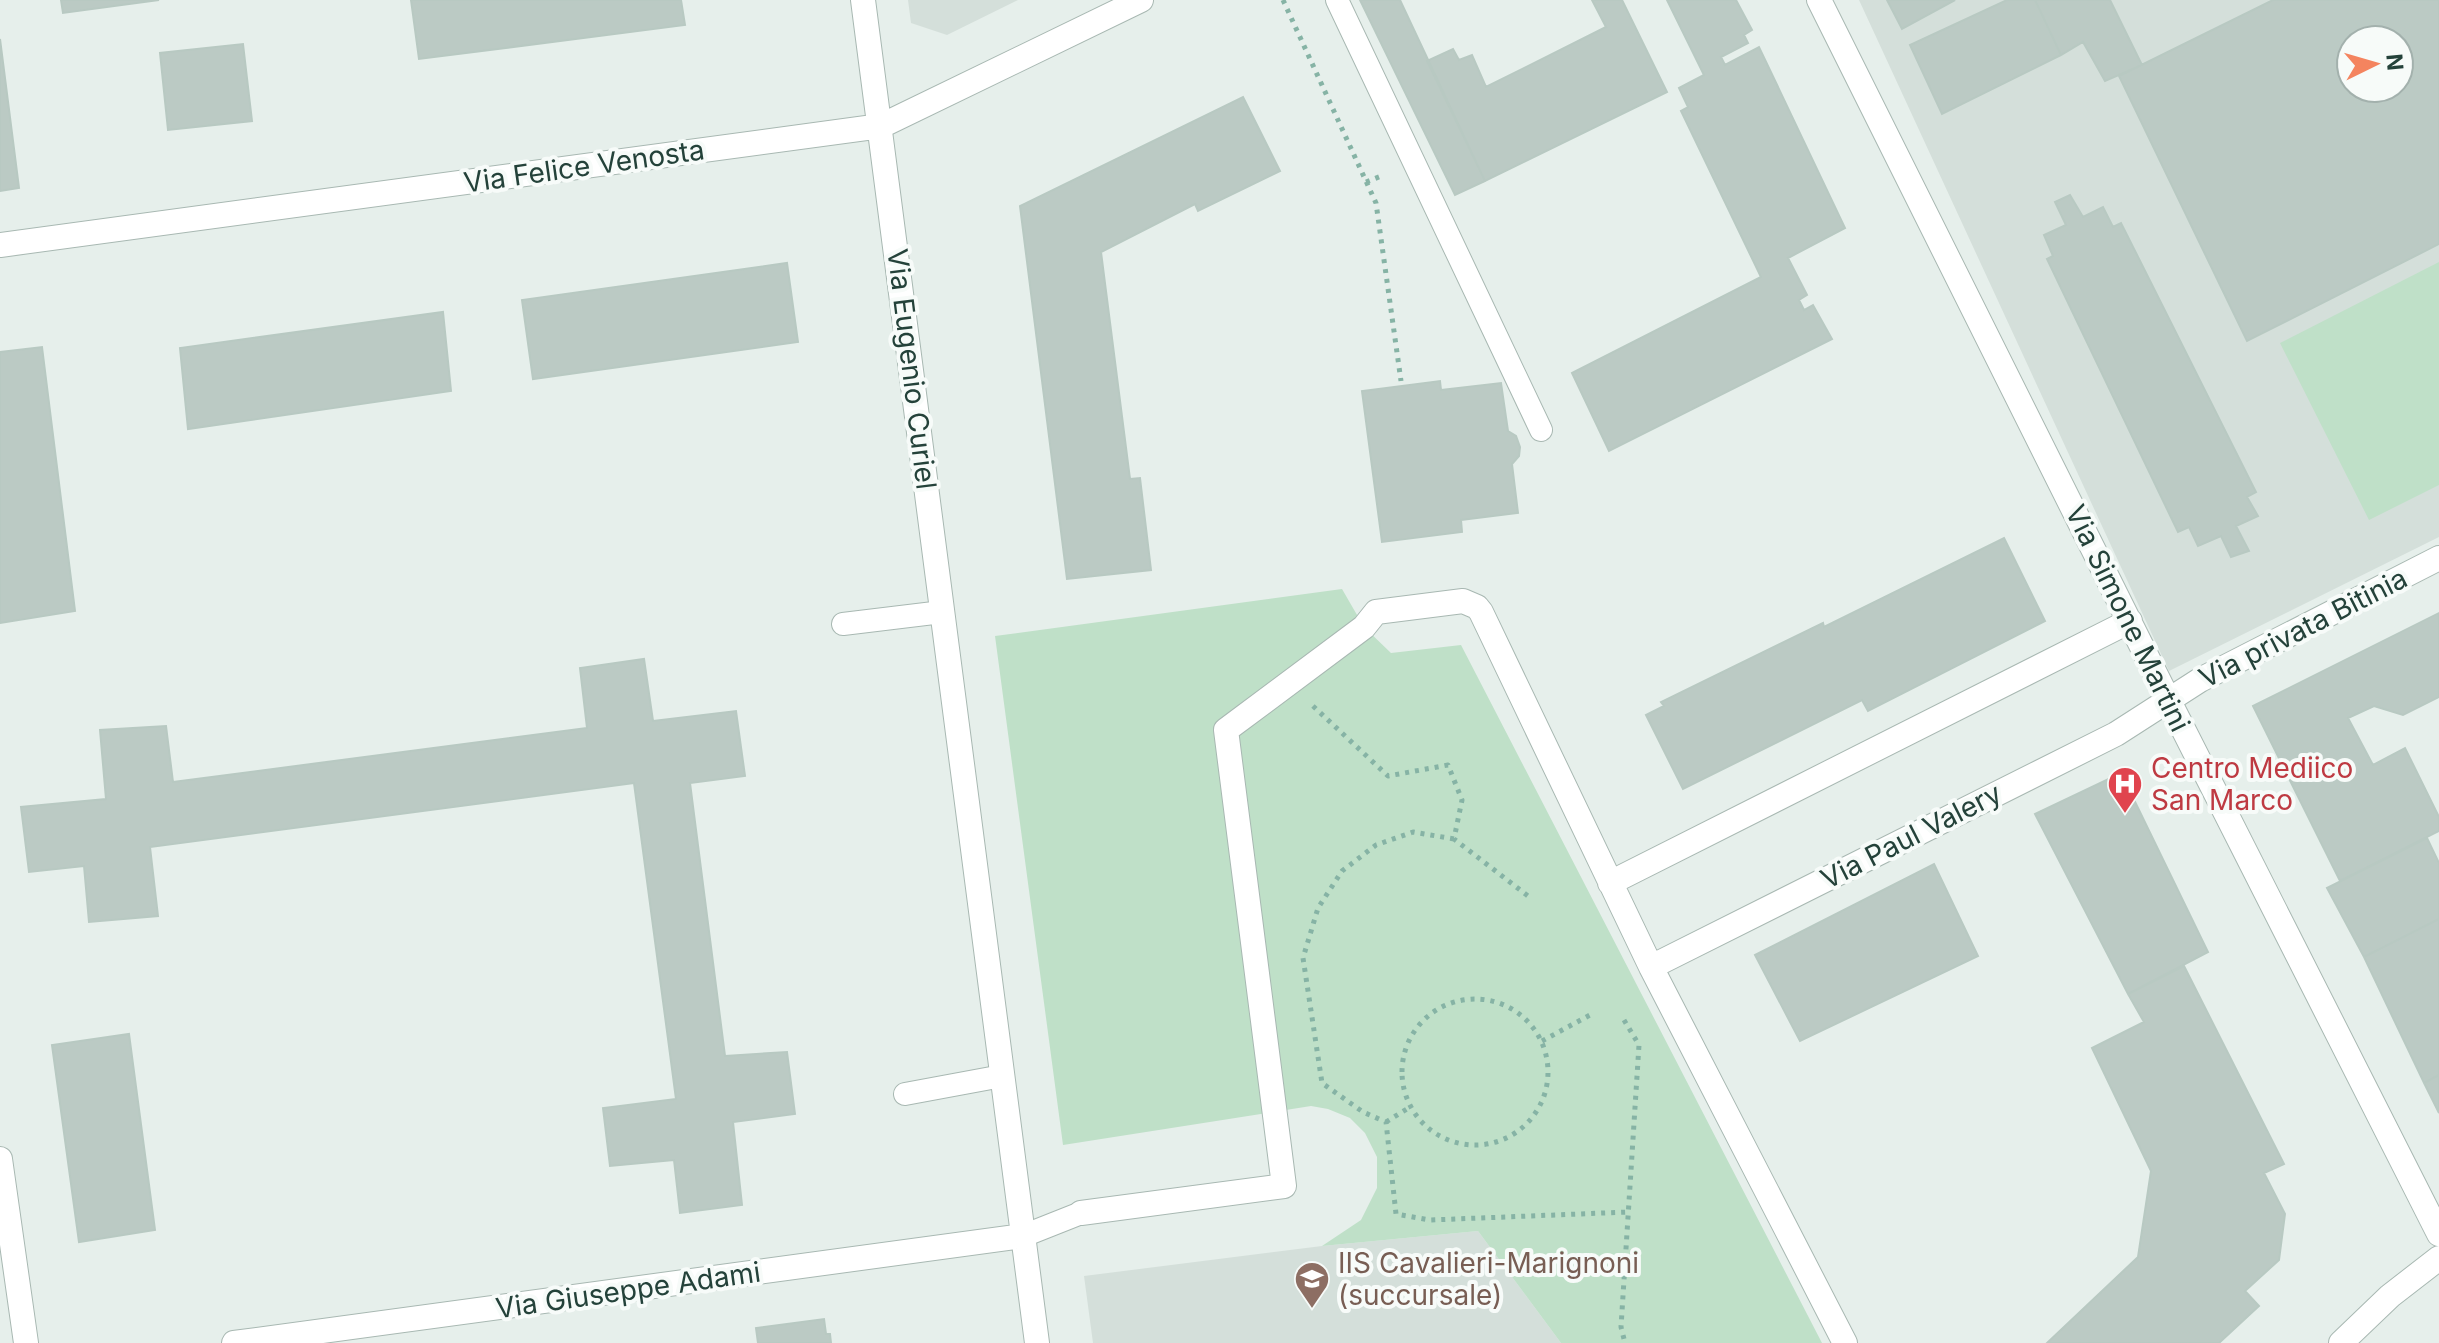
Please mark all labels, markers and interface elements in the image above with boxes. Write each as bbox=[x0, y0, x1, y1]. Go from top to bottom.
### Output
north arrow bbox=[2335, 24, 2415, 104]
text: N bbox=[2381, 53, 2409, 72]
street label: Via Felice Venosta bbox=[462, 132, 706, 200]
street label: Via Eugenio Curiel bbox=[880, 247, 944, 491]
street label: Via Simone Martini bbox=[2058, 499, 2198, 737]
street label: Via privata Bitinia bbox=[2193, 561, 2413, 695]
place label: Centro Mediico San Marco bbox=[2151, 751, 2353, 817]
hospital icon: Centro Mediico San Marco bbox=[2106, 765, 2144, 815]
street label: Via Paul Valery bbox=[1815, 776, 2007, 896]
place label: IIS Cavalieri-Marignoni (succursale) bbox=[1338, 1246, 1639, 1312]
street label: Via Giuseppe Adami bbox=[493, 1255, 763, 1325]
school or university icon: IIS Cavalieri-Marignoni (succursale) bbox=[1293, 1260, 1331, 1310]

